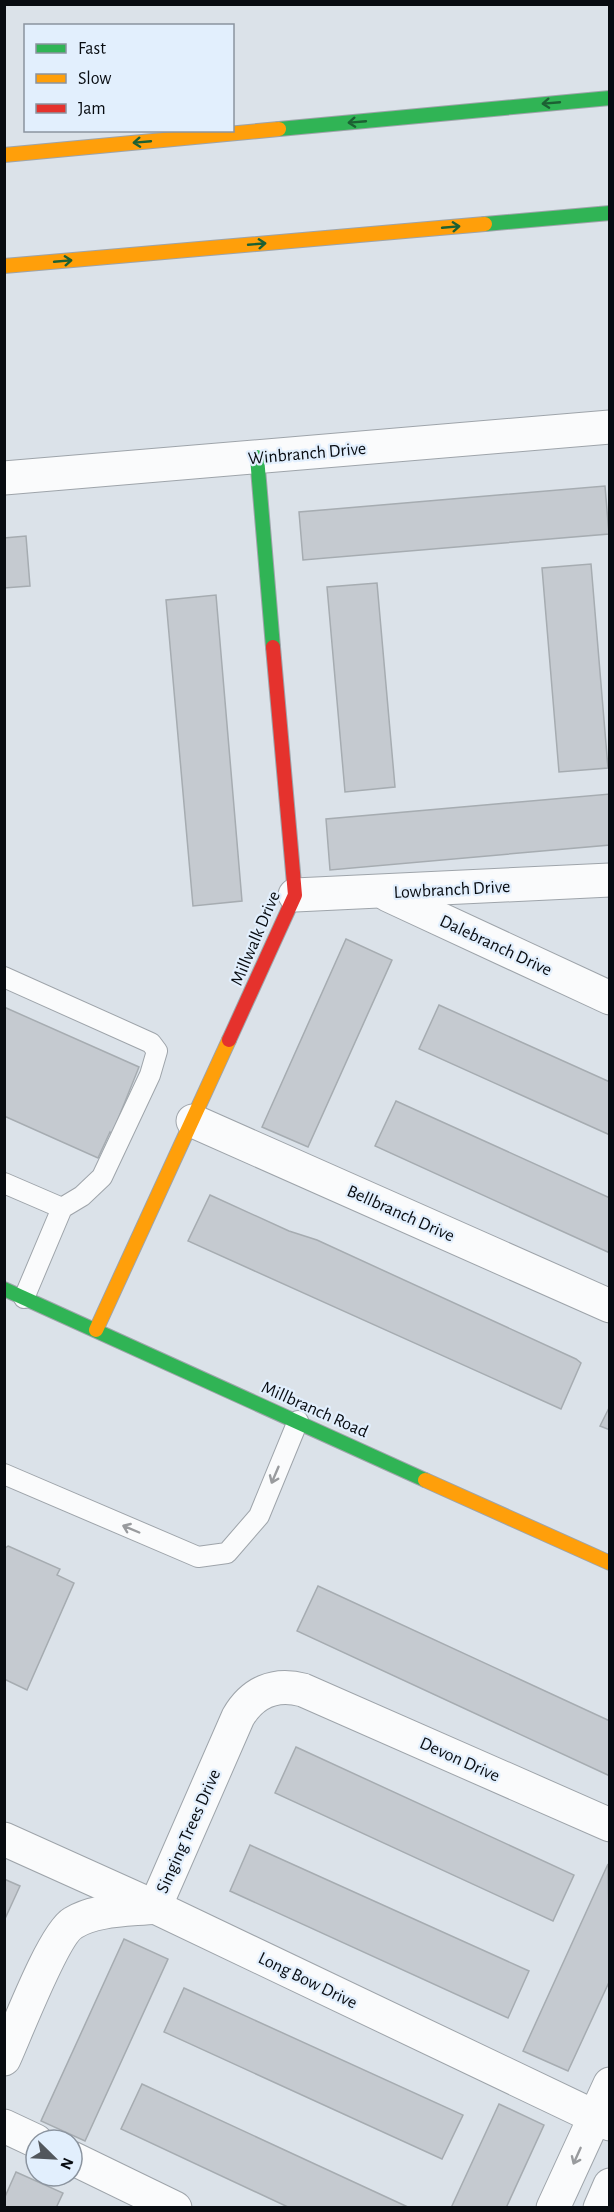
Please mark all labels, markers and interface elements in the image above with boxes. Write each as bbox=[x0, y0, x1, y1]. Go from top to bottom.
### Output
legend bbox=[24, 24, 234, 132]
text: Fast bbox=[78, 40, 106, 58]
text: Slow bbox=[78, 70, 111, 88]
one-way arrow bbox=[542, 98, 562, 109]
text: Jam bbox=[78, 100, 106, 118]
one-way arrow bbox=[348, 117, 368, 128]
one-way arrow bbox=[133, 137, 153, 148]
one-way arrow bbox=[441, 221, 461, 232]
one-way arrow bbox=[247, 238, 266, 249]
one-way arrow bbox=[52, 255, 72, 266]
street label: Winbranch Drive bbox=[247, 440, 367, 468]
street label: Lowbranch Drive bbox=[393, 878, 511, 902]
street label: Millwalk Drive bbox=[228, 889, 284, 988]
street label: Dalebranch Drive bbox=[437, 912, 554, 980]
street label: Bellbranch Drive bbox=[344, 1182, 457, 1246]
street label: Millbranch Road bbox=[259, 1378, 371, 1441]
one-way arrow bbox=[269, 1466, 280, 1484]
one-way arrow bbox=[122, 1522, 140, 1533]
street label: Devon Drive bbox=[417, 1734, 502, 1786]
street label: Singing Trees Drive bbox=[154, 1767, 224, 1896]
street label: Long Bow Drive bbox=[255, 1949, 360, 2013]
north arrow bbox=[24, 2128, 84, 2188]
one-way arrow bbox=[570, 2146, 582, 2164]
text: N bbox=[57, 2155, 76, 2172]

